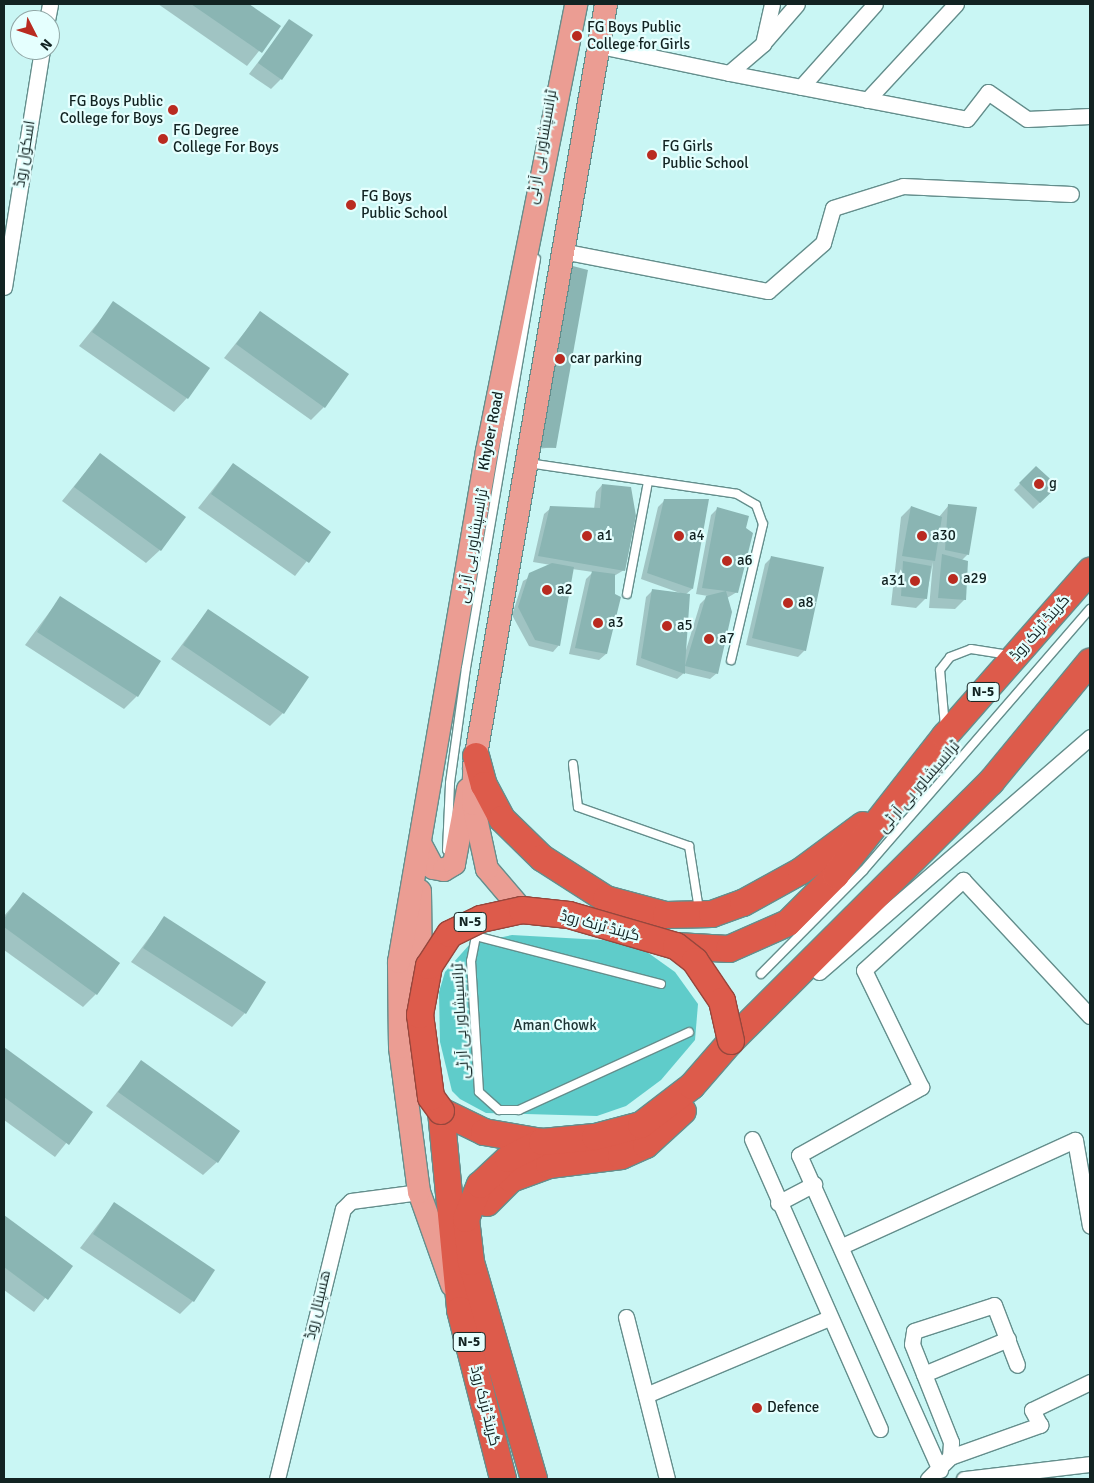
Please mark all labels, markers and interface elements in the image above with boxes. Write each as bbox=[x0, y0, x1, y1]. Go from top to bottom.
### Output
north arrow bbox=[10, 10, 60, 60]
place label: FG Boys Public College for Girls bbox=[587, 18, 690, 53]
marker: FG Boys Public College for Girls bbox=[571, 30, 583, 42]
text: N bbox=[36, 35, 56, 54]
street label: ٹرانسپشاور بی آر ٹی bbox=[523, 88, 561, 206]
place label: FG Boys Public College for Boys bbox=[60, 92, 163, 127]
marker: FG Boys Public College for Boys bbox=[167, 104, 179, 116]
street label: اسکول روڈ bbox=[11, 119, 39, 189]
place label: FG Degree College For Boys bbox=[173, 121, 279, 156]
marker: FG Degree College For Boys bbox=[157, 133, 169, 145]
place label: FG Girls Public School bbox=[662, 137, 749, 172]
marker: FG Girls Public School bbox=[646, 149, 658, 161]
place label: FG Boys Public School bbox=[361, 187, 448, 222]
marker: FG Boys Public School bbox=[345, 199, 357, 211]
place label: car parking bbox=[570, 350, 642, 368]
marker: car parking bbox=[554, 353, 566, 365]
street label: Khyber Road bbox=[475, 390, 507, 472]
place label: g bbox=[1049, 475, 1057, 493]
marker: g bbox=[1033, 478, 1045, 490]
street label: ٹرانسپشاور بی آر ٹی bbox=[454, 487, 492, 605]
place label: a1 bbox=[597, 527, 613, 545]
place label: a4 bbox=[689, 527, 705, 545]
place label: a30 bbox=[932, 527, 956, 545]
marker: a1 bbox=[581, 530, 593, 542]
marker: a4 bbox=[673, 530, 685, 542]
marker: a30 bbox=[916, 530, 928, 542]
place label: a6 bbox=[737, 552, 753, 570]
marker: a6 bbox=[721, 555, 733, 567]
place label: a29 bbox=[963, 570, 987, 588]
place label: a31 bbox=[881, 572, 905, 590]
marker: a29 bbox=[947, 573, 959, 585]
marker: a31 bbox=[909, 575, 921, 587]
place label: a2 bbox=[557, 581, 573, 599]
marker: a2 bbox=[541, 584, 553, 596]
street label: گرینڈ ٹرنک روڈ bbox=[1006, 591, 1074, 665]
place label: a8 bbox=[798, 594, 814, 612]
marker: a8 bbox=[782, 597, 794, 609]
place label: a3 bbox=[608, 614, 624, 632]
marker: a3 bbox=[592, 617, 604, 629]
place label: a5 bbox=[677, 617, 693, 635]
marker: a5 bbox=[661, 620, 673, 632]
place label: a7 bbox=[719, 630, 735, 648]
marker: a7 bbox=[703, 633, 715, 645]
road number: N-5 bbox=[966, 680, 1000, 704]
street label: ٹرانسپشاور بی آر ٹی bbox=[874, 737, 964, 837]
street label: گرینڈ ٹرنک روڈ bbox=[558, 907, 642, 945]
road number: N-5 bbox=[452, 910, 488, 934]
street label: ٹرانسپشاور بی آر ٹی bbox=[449, 963, 473, 1079]
park label: Aman Chowk bbox=[513, 1017, 597, 1035]
street label: ھسپتال روڈ bbox=[301, 1269, 335, 1341]
road number: N-5 bbox=[452, 1330, 486, 1354]
street label: گرینڈ ٹرنک روڈ bbox=[466, 1364, 504, 1448]
place label: Defence bbox=[767, 1399, 819, 1417]
marker: Defence bbox=[751, 1402, 763, 1414]

